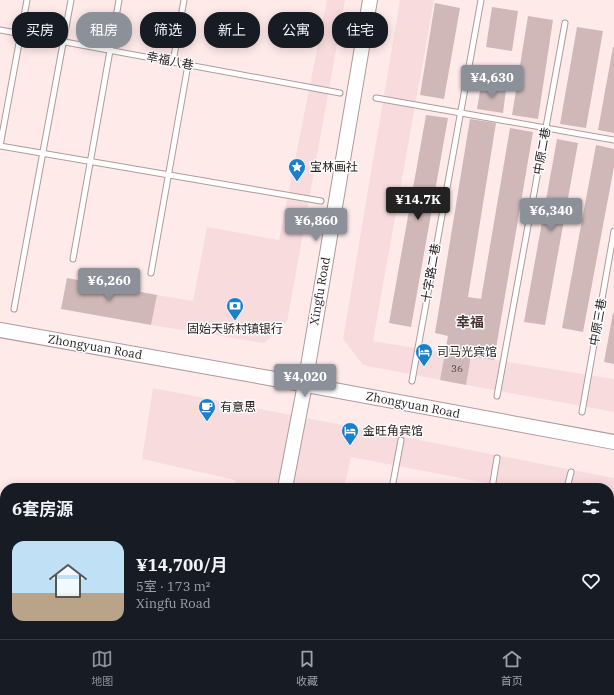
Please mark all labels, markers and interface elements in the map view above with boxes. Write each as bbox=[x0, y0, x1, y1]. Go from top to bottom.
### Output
chip: 买房 bbox=[12, 12, 68, 48]
chip: 租房 bbox=[76, 12, 132, 48]
chip: 筛选 bbox=[140, 12, 196, 48]
chip: 新上 bbox=[204, 12, 260, 48]
chip: 公寓 bbox=[268, 12, 324, 48]
chip: 住宅 bbox=[332, 12, 388, 48]
street label: 幸福八巷 bbox=[145, 49, 195, 72]
pin: ¥4,630 bbox=[459, 65, 525, 99]
text: ¥4,630 bbox=[470, 69, 514, 86]
street label: 中原二巷 bbox=[530, 126, 553, 176]
place icon: 宝林画社 bbox=[287, 157, 307, 182]
place label: 宝林画社 bbox=[310, 159, 358, 174]
pin: ¥14.7K bbox=[385, 187, 451, 221]
text: ¥14.7K bbox=[395, 191, 441, 208]
pin: ¥6,340 bbox=[518, 198, 584, 232]
text: ¥6,340 bbox=[529, 202, 573, 219]
pin: ¥6,860 bbox=[283, 208, 349, 242]
text: ¥6,860 bbox=[294, 212, 338, 229]
street label: 十字路二巷 bbox=[418, 242, 443, 304]
street label: Xingfu Road bbox=[306, 256, 333, 326]
pin: ¥6,260 bbox=[76, 268, 142, 302]
text: ¥6,260 bbox=[87, 272, 131, 289]
bank icon: 固始天骄村镇银行 bbox=[225, 296, 245, 321]
street label: 中原三巷 bbox=[586, 297, 609, 347]
district label: 幸福 bbox=[456, 313, 484, 331]
place label: 固始天骄村镇银行 bbox=[187, 321, 283, 336]
street label: Zhongyuan Road bbox=[47, 331, 144, 362]
hotel icon: 司马光宾馆 bbox=[414, 342, 434, 367]
place label: 司马光宾馆 bbox=[437, 344, 497, 359]
house number: 36 bbox=[451, 362, 463, 375]
pin: ¥4,020 bbox=[272, 364, 338, 398]
text: ¥4,020 bbox=[283, 368, 327, 385]
street label: Zhongyuan Road bbox=[365, 388, 461, 421]
cafe icon: 有意思 bbox=[197, 397, 217, 422]
place label: 有意思 bbox=[220, 399, 256, 414]
hotel icon: 金旺角宾馆 bbox=[340, 421, 360, 446]
place label: 金旺角宾馆 bbox=[363, 423, 423, 438]
icon: filters bbox=[580, 496, 602, 518]
text: 6套房源 bbox=[12, 498, 73, 520]
text: ¥14,700/月 bbox=[136, 554, 228, 576]
icon: home bbox=[44, 557, 92, 605]
icon: heart bbox=[580, 570, 602, 592]
text: 5室 · 173 m² bbox=[136, 578, 210, 595]
text: Xingfu Road bbox=[136, 595, 211, 612]
tab: 地图 bbox=[91, 648, 113, 688]
tab: 收藏 bbox=[296, 648, 318, 688]
tab: 首页 bbox=[501, 648, 523, 688]

